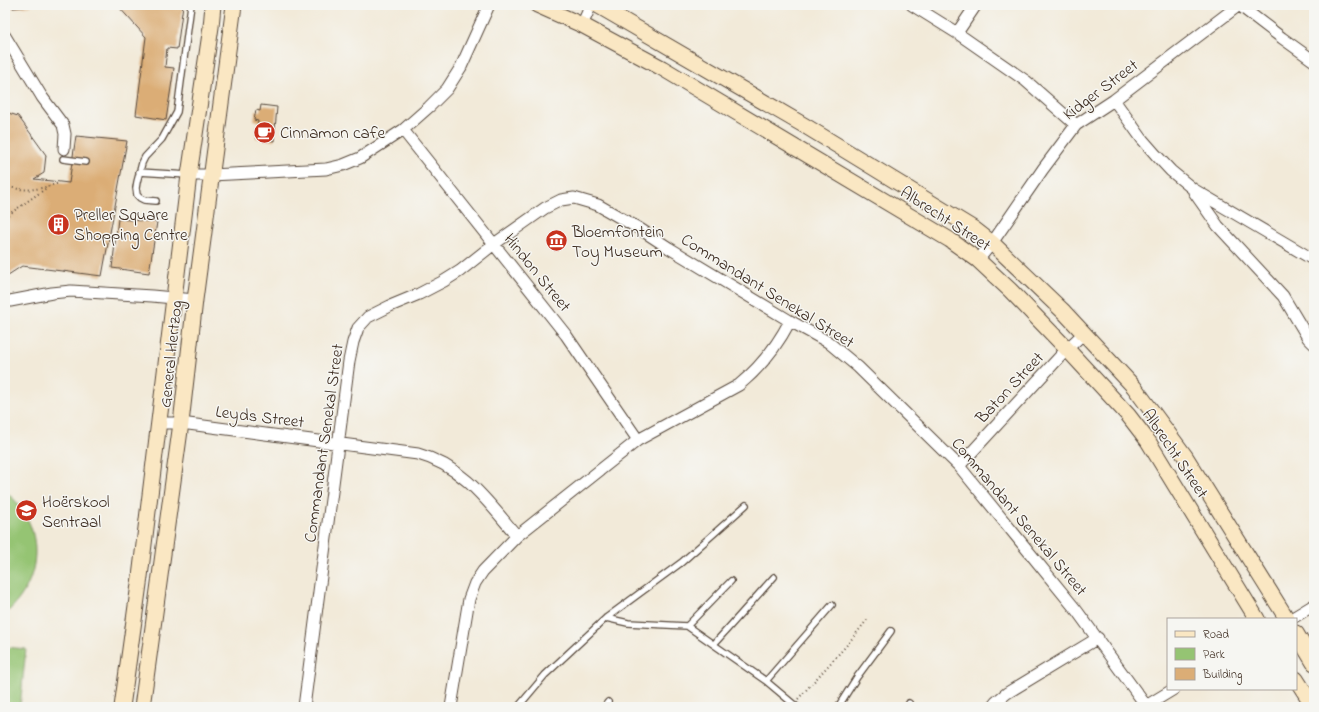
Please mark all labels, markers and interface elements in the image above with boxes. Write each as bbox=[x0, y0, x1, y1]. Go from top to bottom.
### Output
street label: Kidger Street bbox=[1058, 53, 1145, 128]
cafe icon: Cinnamon cafe bbox=[252, 119, 278, 145]
place label: Cinnamon cafe bbox=[280, 121, 386, 146]
street label: Albrecht Street bbox=[895, 181, 996, 258]
place label: Preller Square Shopping Centre bbox=[74, 203, 188, 250]
building icon: Preller Square Shopping Centre bbox=[45, 211, 71, 237]
place label: Bloemfontein Toy Museum bbox=[571, 220, 664, 266]
street label: Hindon Street bbox=[497, 228, 577, 318]
museum icon: Bloemfontein Toy Museum bbox=[544, 228, 570, 254]
street label: Commandant Senekal Street bbox=[676, 228, 859, 355]
street label: General Hertzog bbox=[153, 299, 192, 409]
street label: Commandant Senekal Street bbox=[298, 342, 351, 544]
street label: Baton Street bbox=[969, 346, 1050, 430]
street label: Leyds Street bbox=[214, 400, 306, 436]
street label: Albrecht Street bbox=[1135, 404, 1214, 504]
street label: Commandant Senekal Street bbox=[945, 432, 1093, 602]
place label: Hoërskool Sentraal bbox=[42, 490, 110, 535]
school or university icon: Hoërskool Sentraal bbox=[13, 498, 39, 524]
legend bbox=[1167, 618, 1297, 690]
text: Road bbox=[1203, 626, 1229, 644]
text: Park bbox=[1203, 646, 1225, 664]
text: Building bbox=[1202, 666, 1242, 685]

